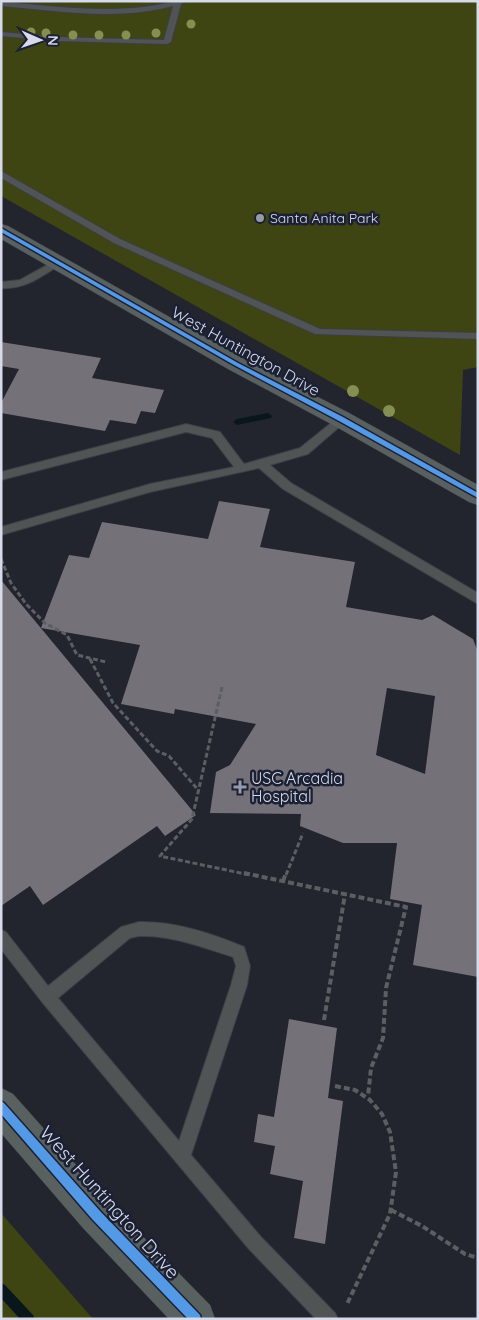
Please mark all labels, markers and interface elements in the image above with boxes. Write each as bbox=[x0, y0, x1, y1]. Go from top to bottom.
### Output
north arrow bbox=[15, 15, 65, 65]
text: N bbox=[44, 35, 62, 46]
place label: Santa Anita Park bbox=[270, 209, 378, 227]
marker: Santa Anita Park bbox=[254, 212, 266, 224]
street label: West Huntington Drive bbox=[168, 302, 324, 400]
place label: USC Arcadia Hospital bbox=[251, 768, 343, 806]
marker: USC Arcadia Hospital bbox=[233, 780, 247, 794]
street label: West Huntington Drive bbox=[35, 1120, 185, 1284]

